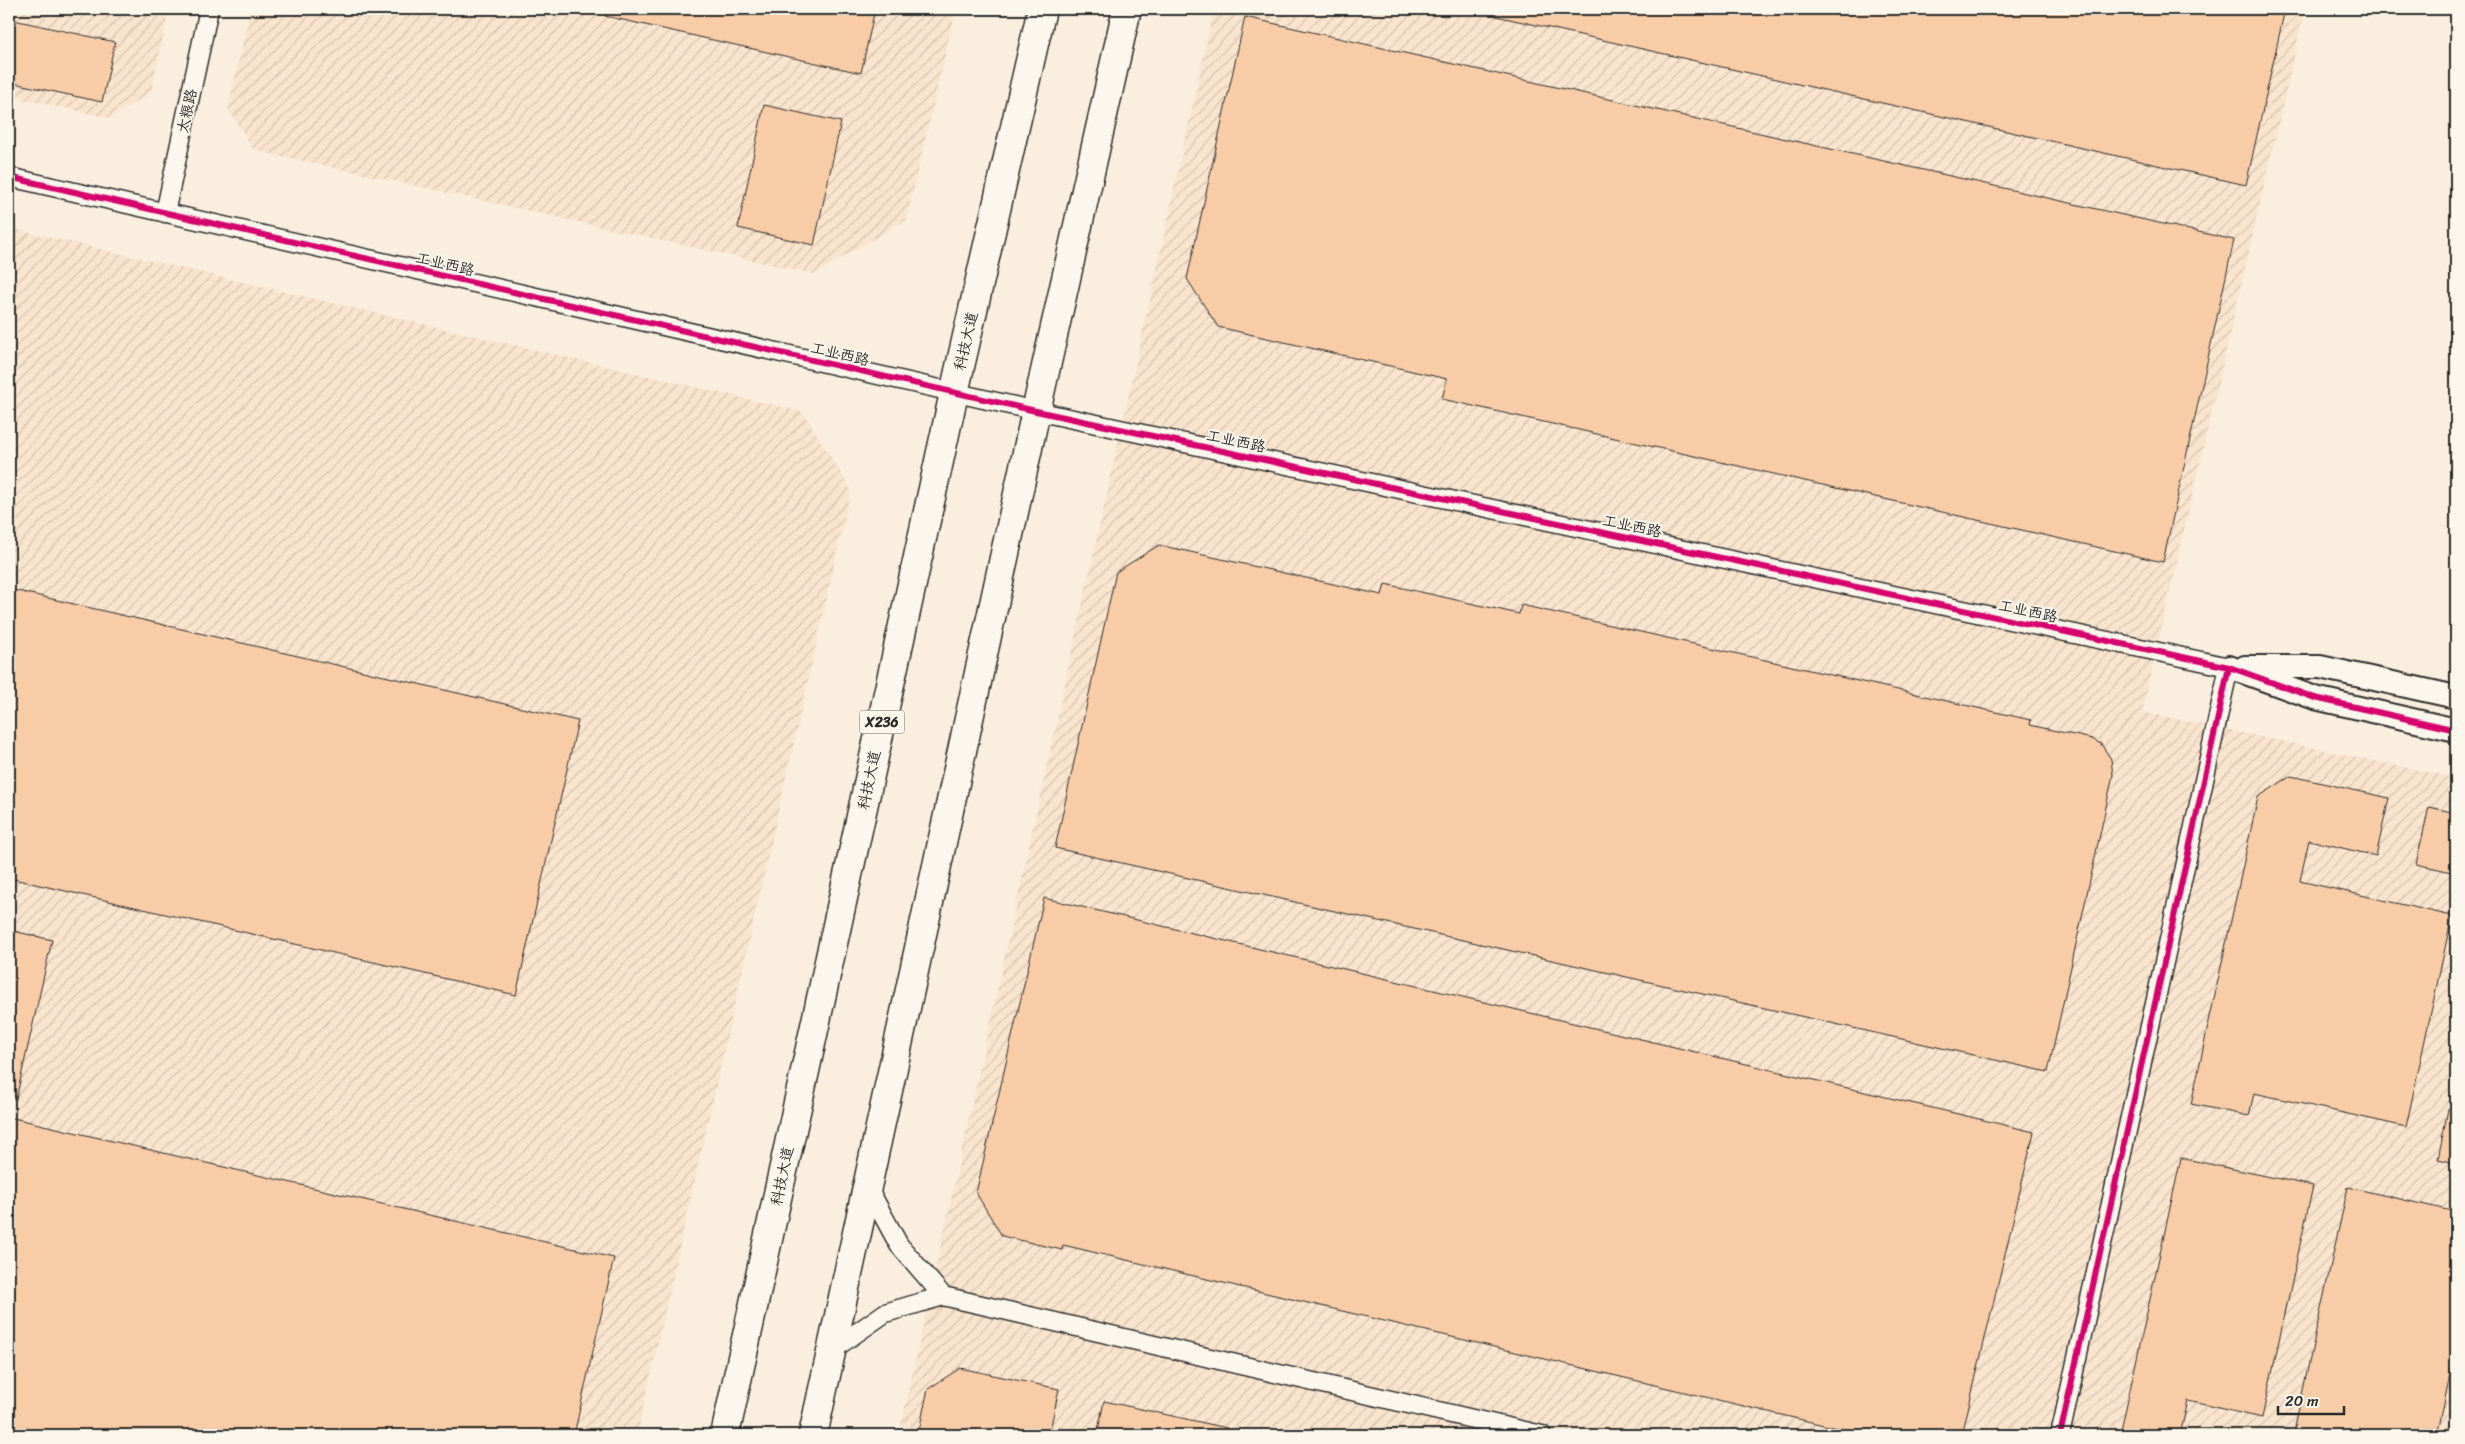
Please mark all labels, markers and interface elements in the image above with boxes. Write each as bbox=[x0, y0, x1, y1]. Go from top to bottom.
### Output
street label: 太粮路 bbox=[170, 86, 204, 136]
street label: 工业西路 bbox=[413, 245, 477, 283]
street label: 科技大道 bbox=[947, 309, 985, 373]
street label: 工业西路 bbox=[808, 335, 872, 373]
street label: 工业西路 bbox=[1204, 422, 1268, 460]
street label: 工业西路 bbox=[1600, 507, 1664, 545]
street label: 工业西路 bbox=[1996, 592, 2060, 630]
road number: X236 bbox=[860, 710, 904, 734]
street label: 科技大道 bbox=[850, 748, 888, 812]
street label: 科技大道 bbox=[763, 1144, 801, 1208]
scale bar bbox=[2278, 1384, 2344, 1416]
text: 20 m bbox=[2285, 1388, 2319, 1414]

